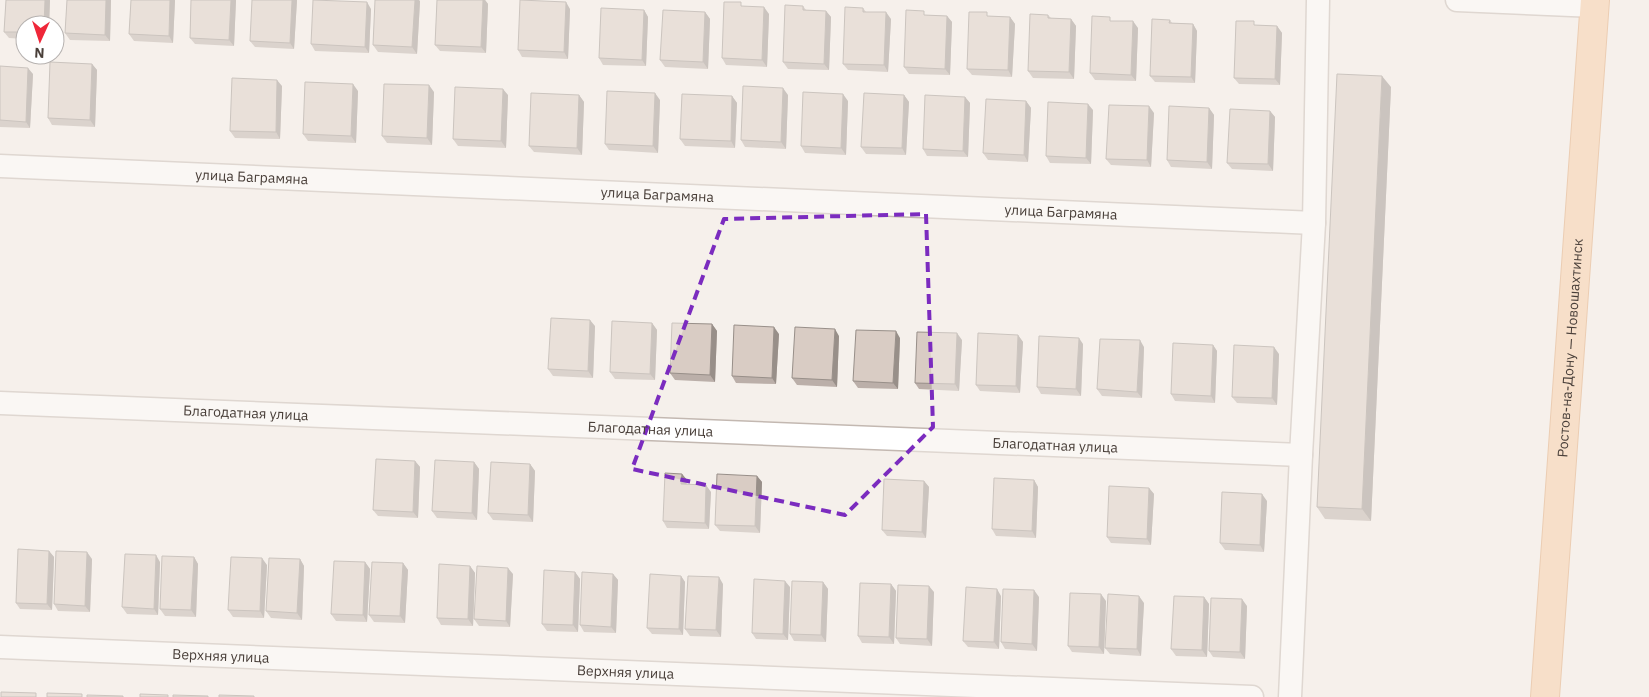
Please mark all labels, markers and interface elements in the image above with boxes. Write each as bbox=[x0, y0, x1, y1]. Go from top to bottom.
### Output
north arrow bbox=[15, 15, 65, 65]
text: N bbox=[34, 44, 45, 62]
street label: улица Баграмяна bbox=[195, 165, 309, 188]
street label: улица Баграмяна bbox=[600, 183, 715, 206]
street label: улица Баграмяна bbox=[1004, 201, 1118, 223]
street label: Ростов-на-Дону — Новошахтинск bbox=[1553, 238, 1587, 458]
street label: Благодатная улица bbox=[183, 401, 309, 424]
street label: Благодатная улица bbox=[587, 418, 714, 441]
street label: Благодатная улица bbox=[992, 434, 1119, 457]
street label: Верхняя улица bbox=[172, 645, 270, 667]
street label: Верхняя улица bbox=[577, 661, 675, 683]

